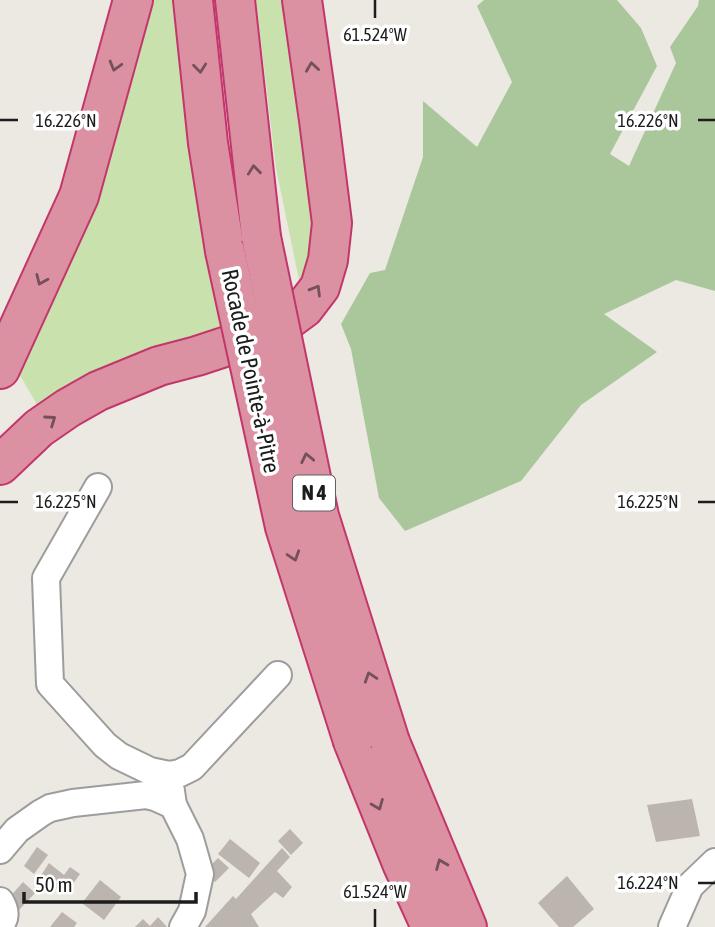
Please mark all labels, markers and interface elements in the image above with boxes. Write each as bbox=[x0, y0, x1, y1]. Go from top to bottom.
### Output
text: 61.524°W bbox=[343, 24, 407, 45]
one-way arrow bbox=[109, 60, 124, 72]
one-way arrow bbox=[304, 61, 319, 73]
one-way arrow bbox=[192, 63, 207, 74]
text: 16.226°N bbox=[35, 110, 97, 131]
text: 16.226°N bbox=[617, 110, 679, 131]
one-way arrow bbox=[246, 164, 261, 175]
street label: Rocade de Pointe-à-Pitre bbox=[217, 267, 285, 475]
one-way arrow bbox=[35, 273, 49, 285]
one-way arrow bbox=[308, 284, 321, 297]
one-way arrow bbox=[43, 416, 56, 428]
one-way arrow bbox=[300, 452, 315, 464]
road number: N 4 bbox=[293, 476, 335, 510]
text: 16.225°N bbox=[35, 491, 97, 512]
text: 16.225°N bbox=[617, 491, 679, 512]
one-way arrow bbox=[286, 550, 300, 562]
one-way arrow bbox=[363, 671, 378, 683]
one-way arrow bbox=[370, 798, 384, 810]
one-way arrow bbox=[435, 859, 449, 871]
scale bar bbox=[24, 860, 196, 904]
text: 50 m bbox=[35, 872, 73, 896]
text: 16.224°N bbox=[617, 872, 679, 893]
text: 61.524°W bbox=[343, 881, 407, 902]

